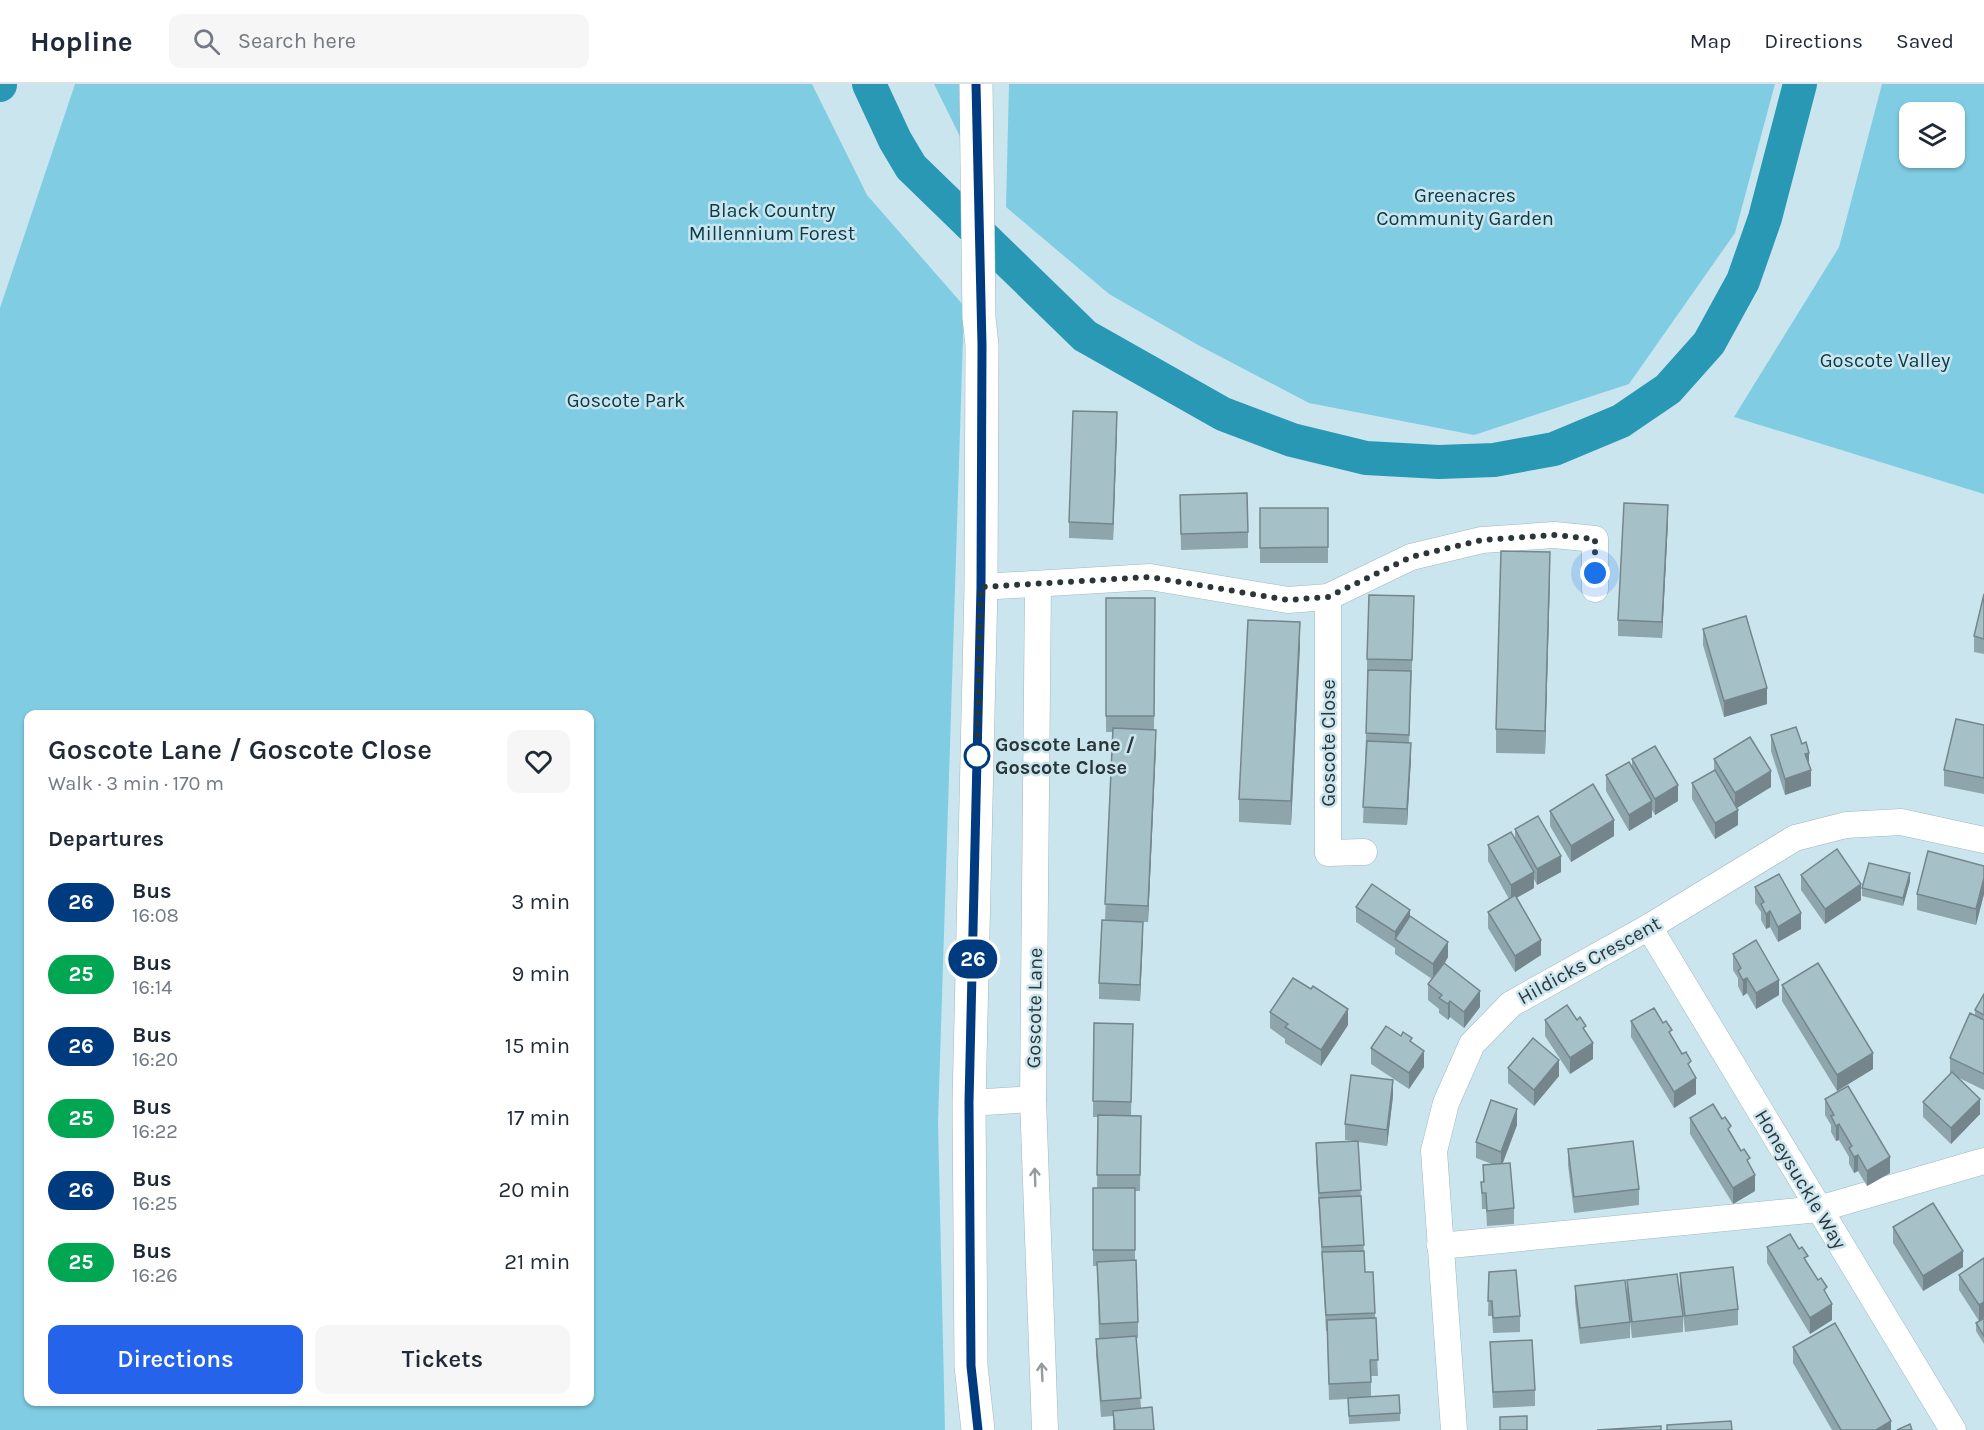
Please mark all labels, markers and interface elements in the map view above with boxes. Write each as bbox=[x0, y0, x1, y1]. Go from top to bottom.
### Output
search box bbox=[169, 14, 589, 68]
text: Hopline bbox=[30, 25, 133, 58]
icon: search bbox=[190, 25, 223, 58]
text: Search here bbox=[238, 28, 356, 54]
text: Map bbox=[1690, 29, 1731, 53]
text: Directions bbox=[1764, 29, 1863, 53]
text: Saved bbox=[1896, 29, 1954, 53]
map controls bbox=[1899, 102, 1965, 168]
button: layers bbox=[1899, 102, 1965, 168]
park label: Greenacres Community Garden bbox=[1376, 184, 1554, 230]
park label: Black Country Millennium Forest bbox=[689, 199, 856, 245]
park label: Goscote Valley bbox=[1820, 349, 1950, 372]
park label: Goscote Park bbox=[567, 389, 685, 412]
your location bbox=[1580, 558, 1610, 588]
street label: Goscote Close bbox=[1317, 679, 1340, 807]
button: heart bbox=[507, 730, 570, 793]
text: Goscote Lane / Goscote Close bbox=[48, 733, 432, 766]
place label: Goscote Lane / Goscote Close bbox=[995, 733, 1135, 779]
marker: Goscote Lane / Goscote Close bbox=[964, 743, 990, 769]
text: Walk · 3 min · 170 m bbox=[48, 772, 224, 795]
text: Departures bbox=[48, 826, 164, 852]
text: Bus bbox=[132, 878, 172, 904]
text: 3 min bbox=[511, 889, 570, 915]
text: 26 bbox=[68, 890, 94, 914]
text: 16:08 bbox=[132, 904, 179, 927]
street label: Hildicks Crescent bbox=[1514, 911, 1665, 1009]
line badge: 26 bbox=[946, 940, 1000, 978]
text: 26 bbox=[960, 947, 986, 971]
street label: Goscote Lane bbox=[1022, 947, 1047, 1069]
text: Bus bbox=[132, 950, 172, 976]
text: 9 min bbox=[512, 961, 570, 987]
text: 25 bbox=[69, 962, 93, 986]
text: 16:14 bbox=[132, 976, 172, 999]
text: Bus bbox=[132, 1022, 172, 1048]
text: 15 min bbox=[505, 1033, 570, 1059]
text: 26 bbox=[68, 1034, 94, 1058]
text: 16:20 bbox=[132, 1048, 178, 1071]
text: Bus bbox=[132, 1094, 172, 1120]
text: 17 min bbox=[507, 1105, 570, 1131]
street label: Honeysuckle Way bbox=[1750, 1105, 1851, 1253]
text: 25 bbox=[69, 1106, 93, 1130]
text: 16:22 bbox=[132, 1120, 178, 1143]
text: Bus bbox=[132, 1166, 172, 1192]
one-way arrow bbox=[1030, 1167, 1041, 1187]
text: 20 min bbox=[499, 1177, 570, 1203]
text: 26 bbox=[68, 1178, 94, 1202]
text: 16:25 bbox=[132, 1192, 178, 1215]
text: Bus bbox=[132, 1238, 172, 1264]
text: 21 min bbox=[504, 1249, 570, 1275]
text: 25 bbox=[69, 1250, 93, 1274]
text: 16:26 bbox=[132, 1264, 178, 1287]
button: Directions bbox=[48, 1325, 303, 1394]
button: Tickets bbox=[315, 1325, 570, 1394]
one-way arrow bbox=[1036, 1362, 1047, 1382]

